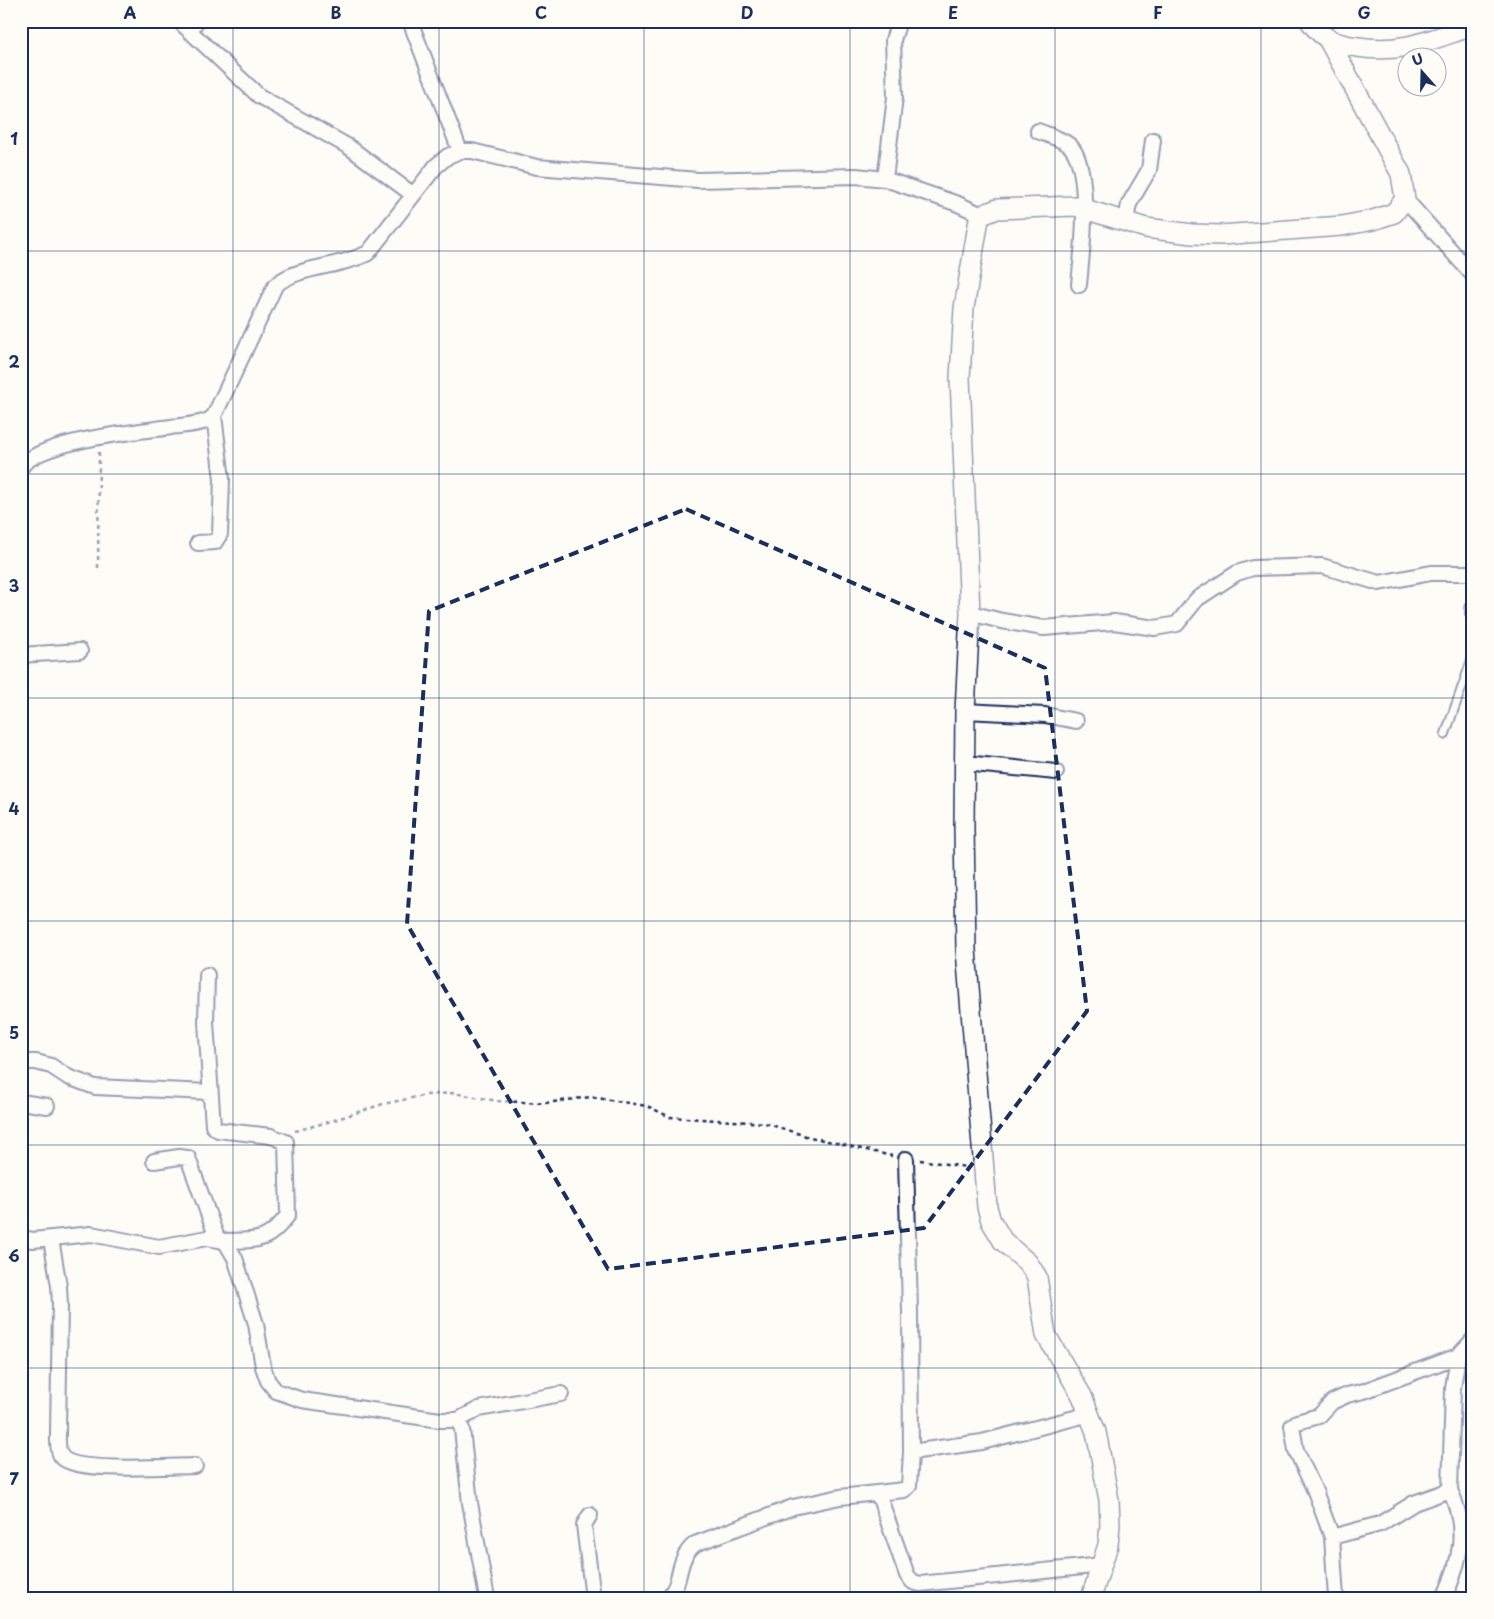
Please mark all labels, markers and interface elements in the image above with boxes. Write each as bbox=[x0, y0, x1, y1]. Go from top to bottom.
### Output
text: A bbox=[124, 0, 137, 24]
text: B bbox=[331, 0, 342, 24]
text: C bbox=[535, 0, 547, 24]
text: D bbox=[741, 0, 753, 24]
text: E bbox=[948, 0, 958, 24]
text: F bbox=[1153, 0, 1163, 24]
text: G bbox=[1357, 0, 1371, 24]
north arrow bbox=[1396, 48, 1446, 98]
text: U bbox=[1409, 48, 1426, 71]
text: 1 bbox=[10, 126, 18, 150]
text: 2 bbox=[8, 349, 20, 373]
text: 3 bbox=[9, 573, 19, 597]
text: 4 bbox=[9, 796, 20, 820]
text: 5 bbox=[9, 1020, 19, 1044]
text: 6 bbox=[8, 1243, 20, 1267]
text: 7 bbox=[9, 1466, 19, 1490]

